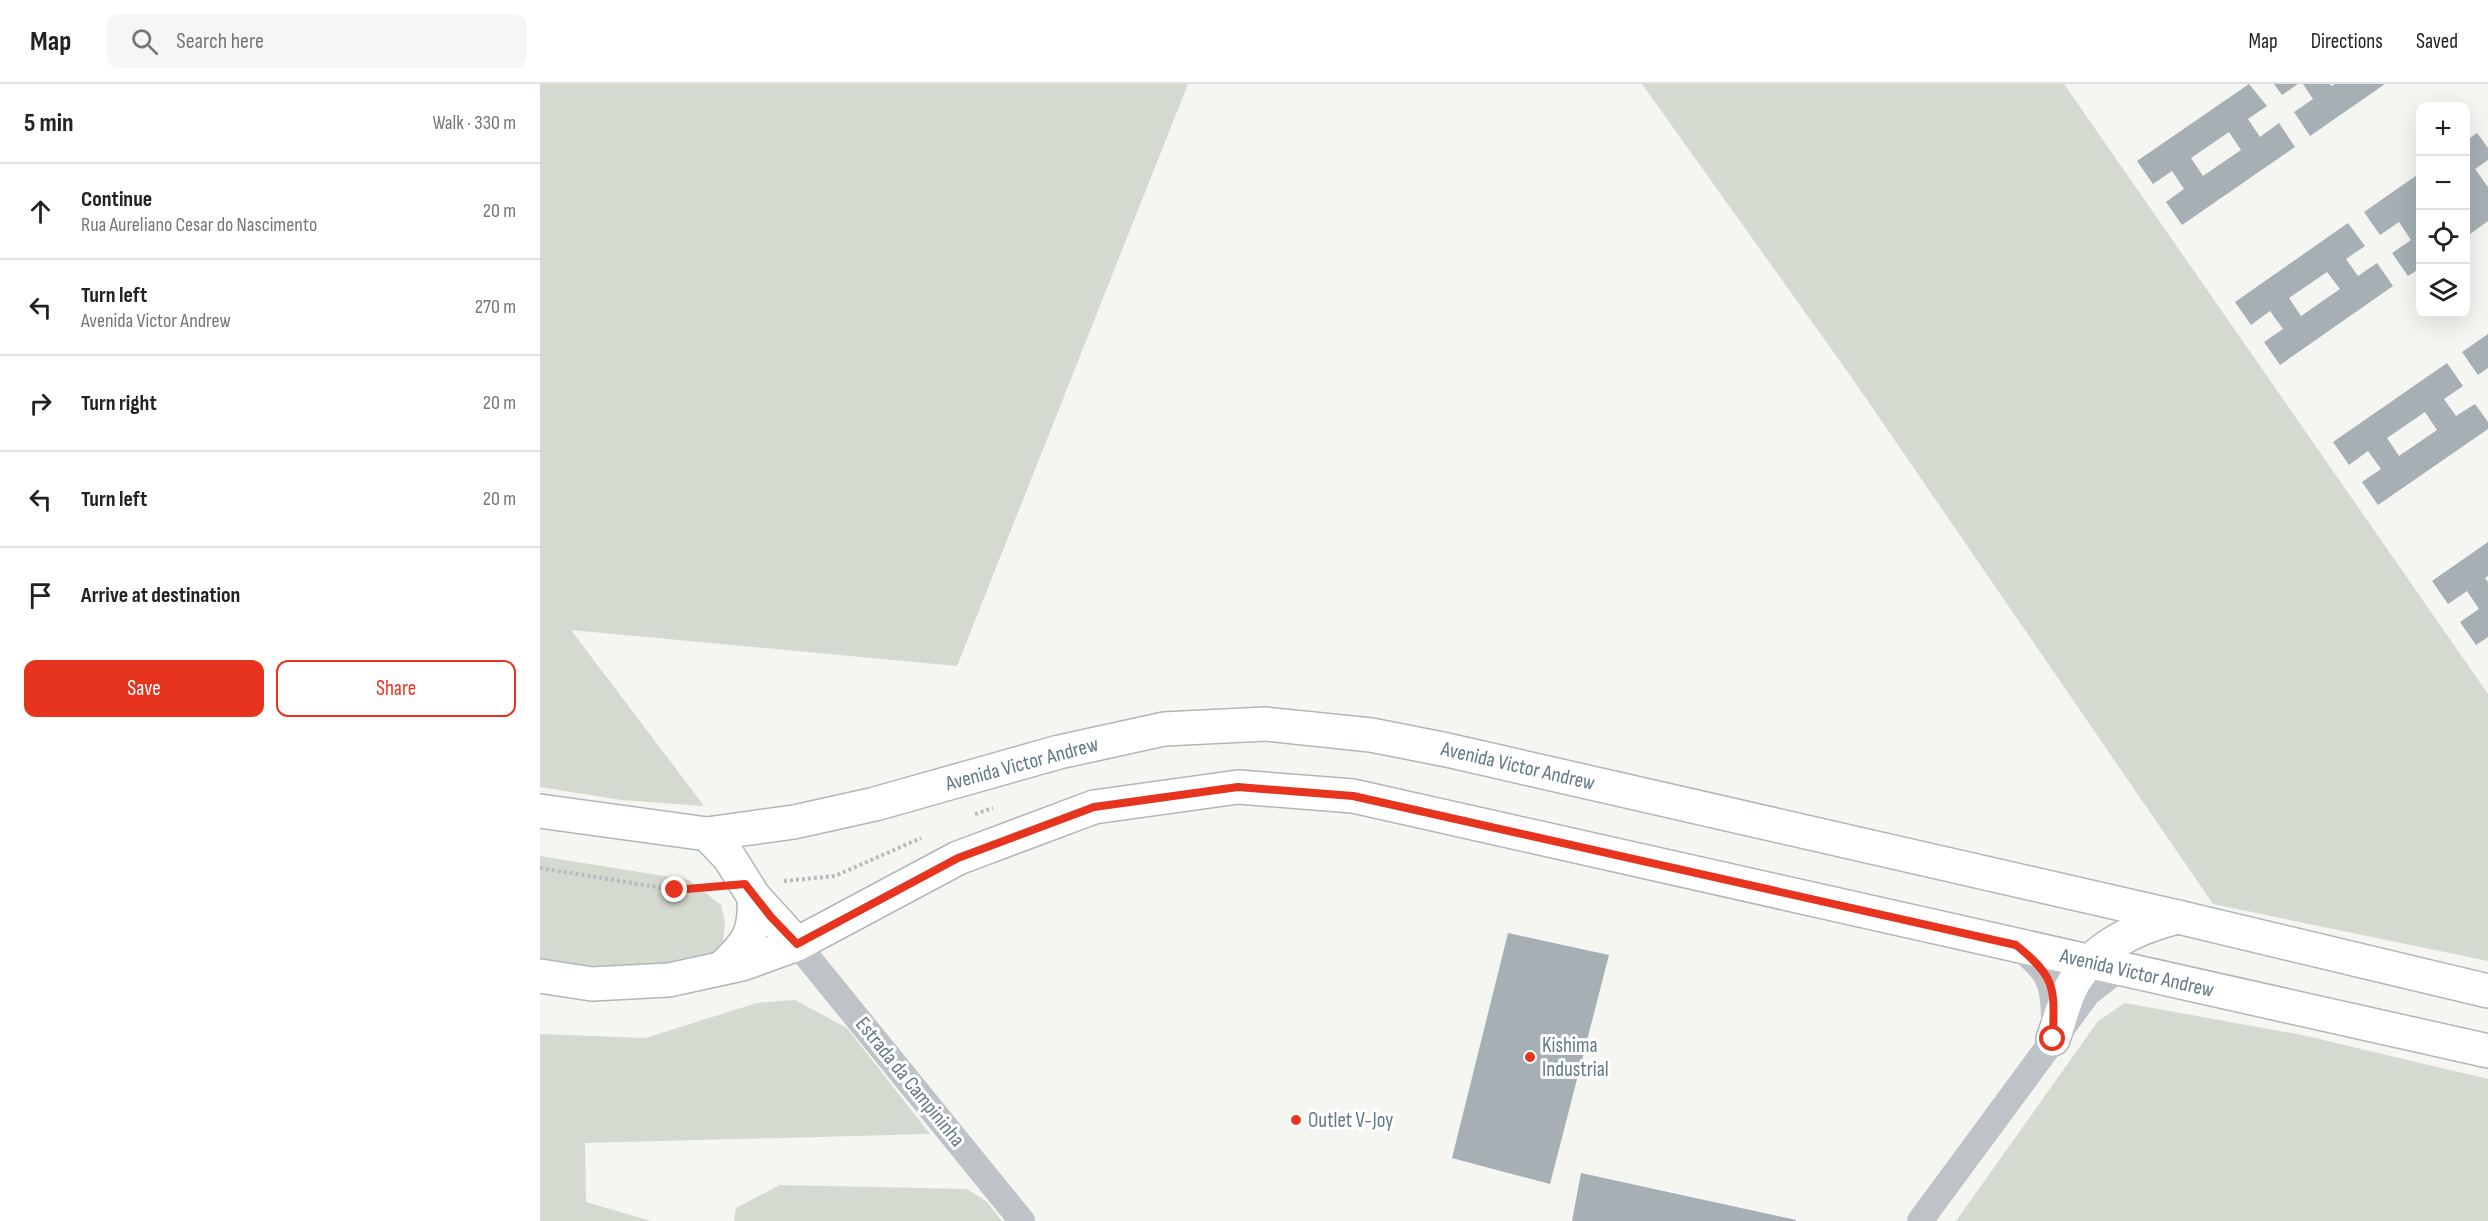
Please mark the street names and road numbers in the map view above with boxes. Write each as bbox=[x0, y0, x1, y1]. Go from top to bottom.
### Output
street label: Avenida Victor Andrew bbox=[942, 732, 1101, 797]
street label: Avenida Victor Andrew bbox=[1438, 736, 1598, 796]
street label: Avenida Victor Andrew bbox=[2057, 943, 2217, 1003]
street label: Estrada da Campininha bbox=[850, 1012, 970, 1152]

